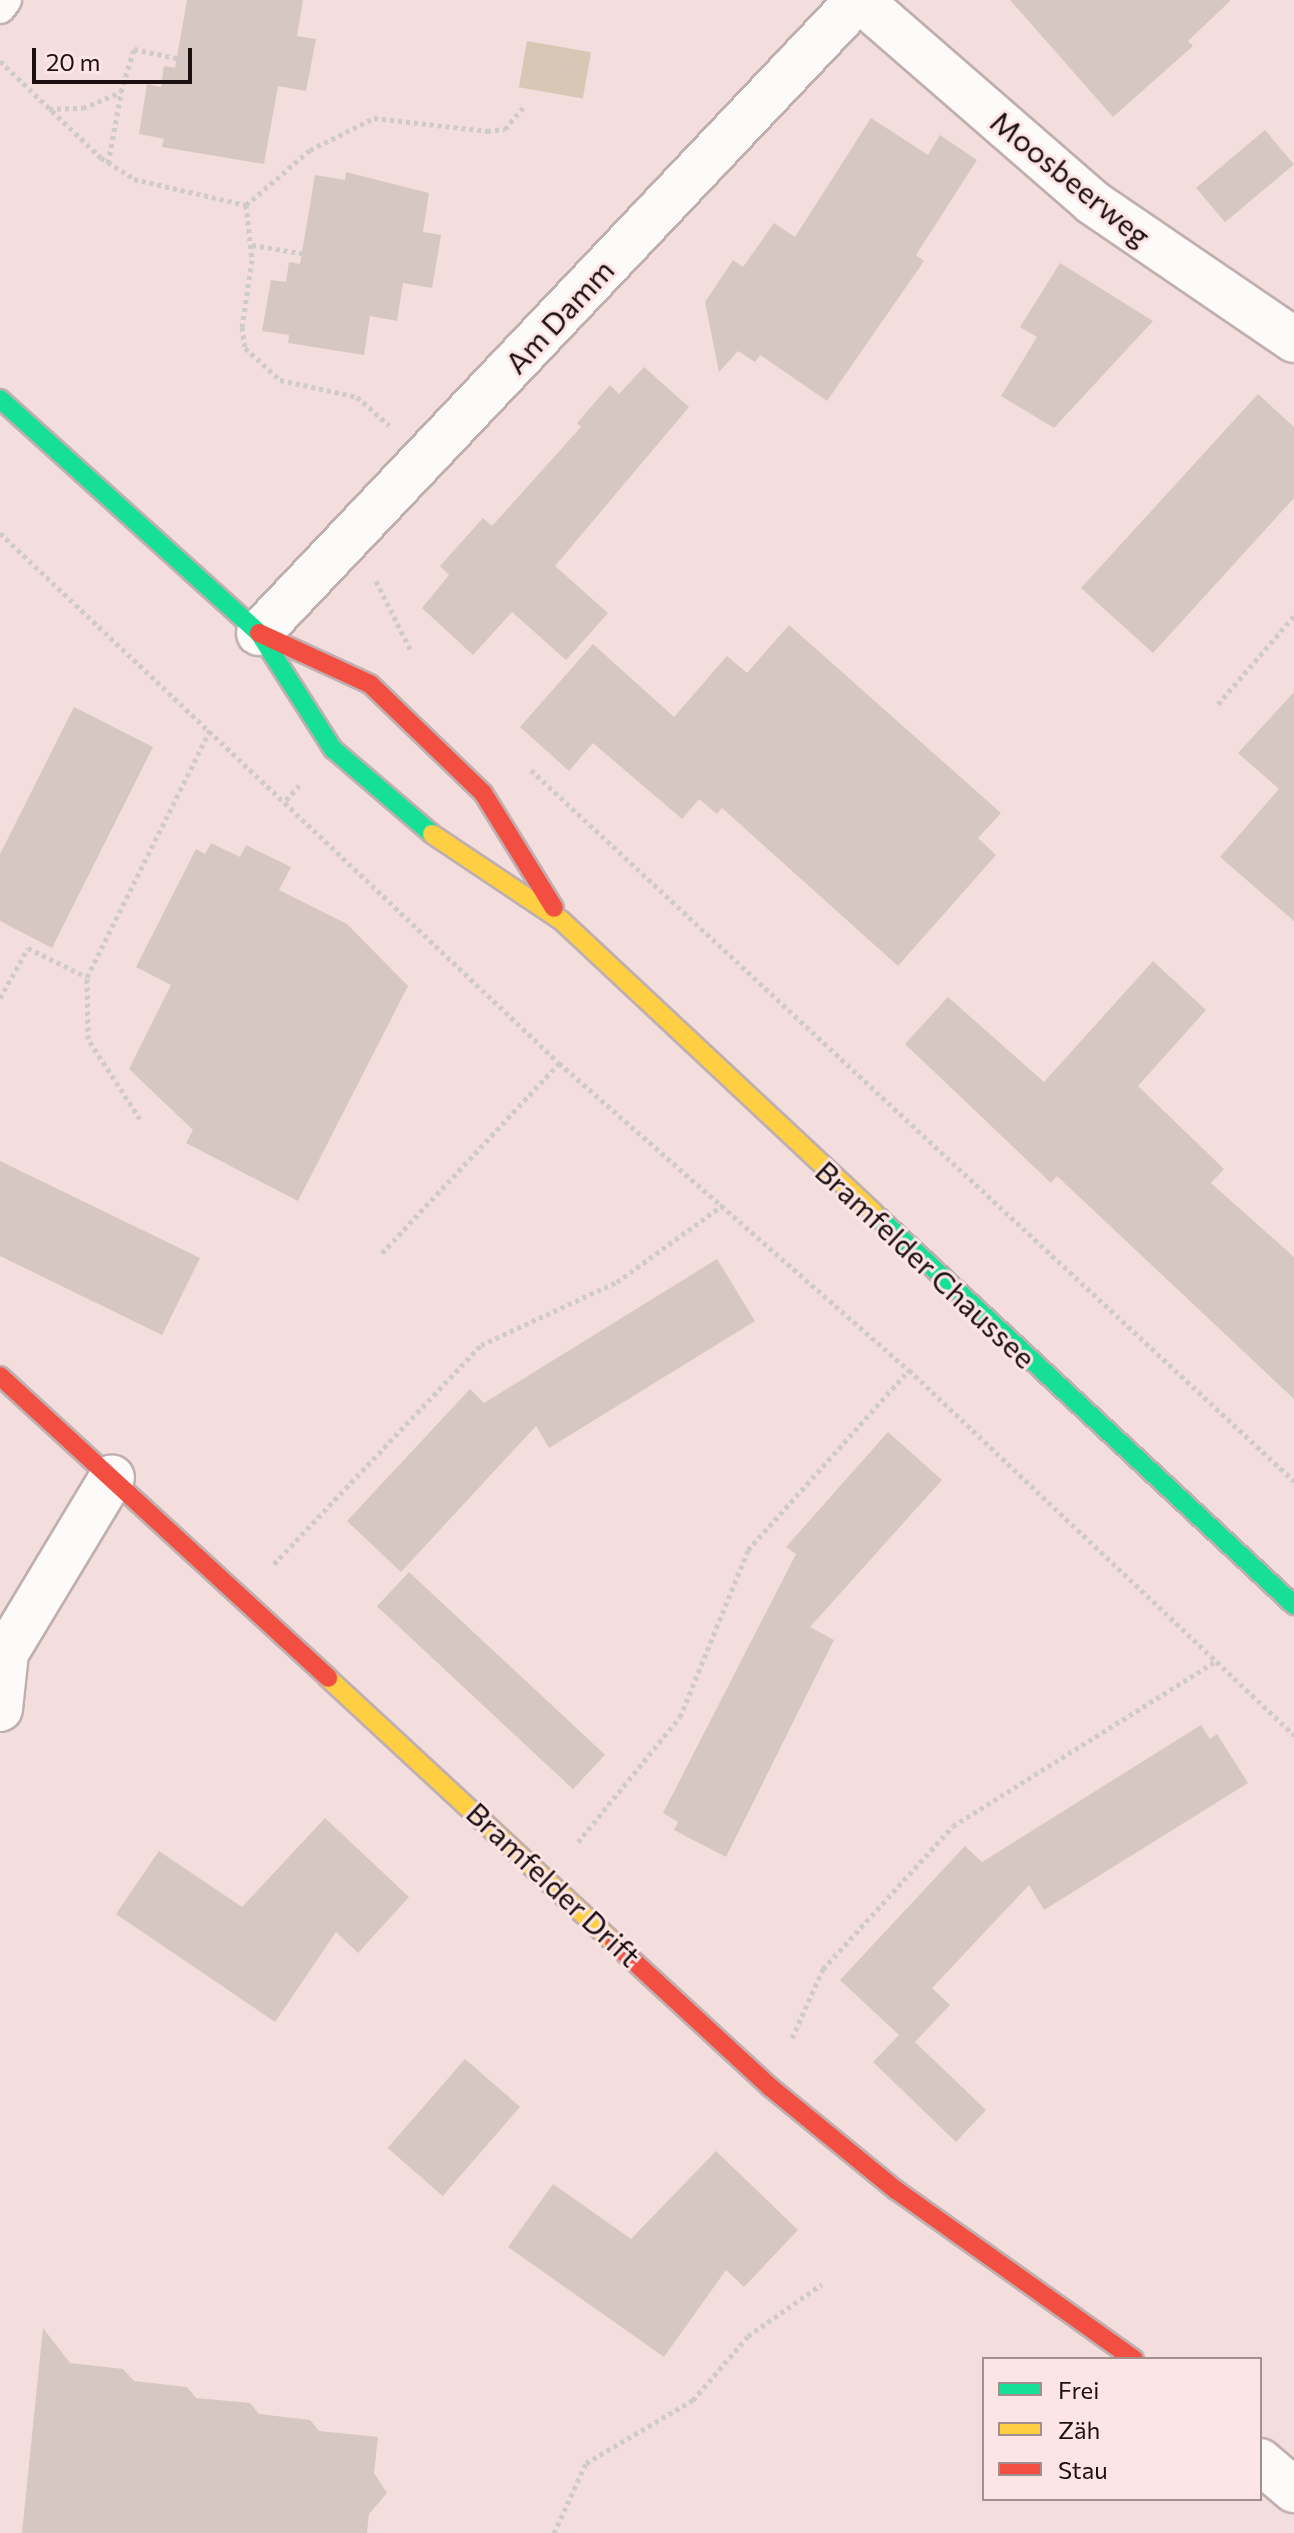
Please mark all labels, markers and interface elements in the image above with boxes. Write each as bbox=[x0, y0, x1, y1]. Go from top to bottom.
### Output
scale bar bbox=[36, 32, 196, 82]
text: 20 m bbox=[46, 47, 100, 76]
street label: Moosbeerweg bbox=[984, 103, 1158, 253]
street label: Am Damm bbox=[497, 252, 621, 380]
street label: Bramfelder Chaussee bbox=[809, 1153, 1043, 1375]
street label: Bramfelder Drift bbox=[460, 1794, 648, 1974]
legend bbox=[982, 2357, 1262, 2501]
text: Frei bbox=[1058, 2375, 1099, 2404]
text: Zäh bbox=[1058, 2415, 1100, 2444]
text: Stau bbox=[1058, 2455, 1108, 2484]

